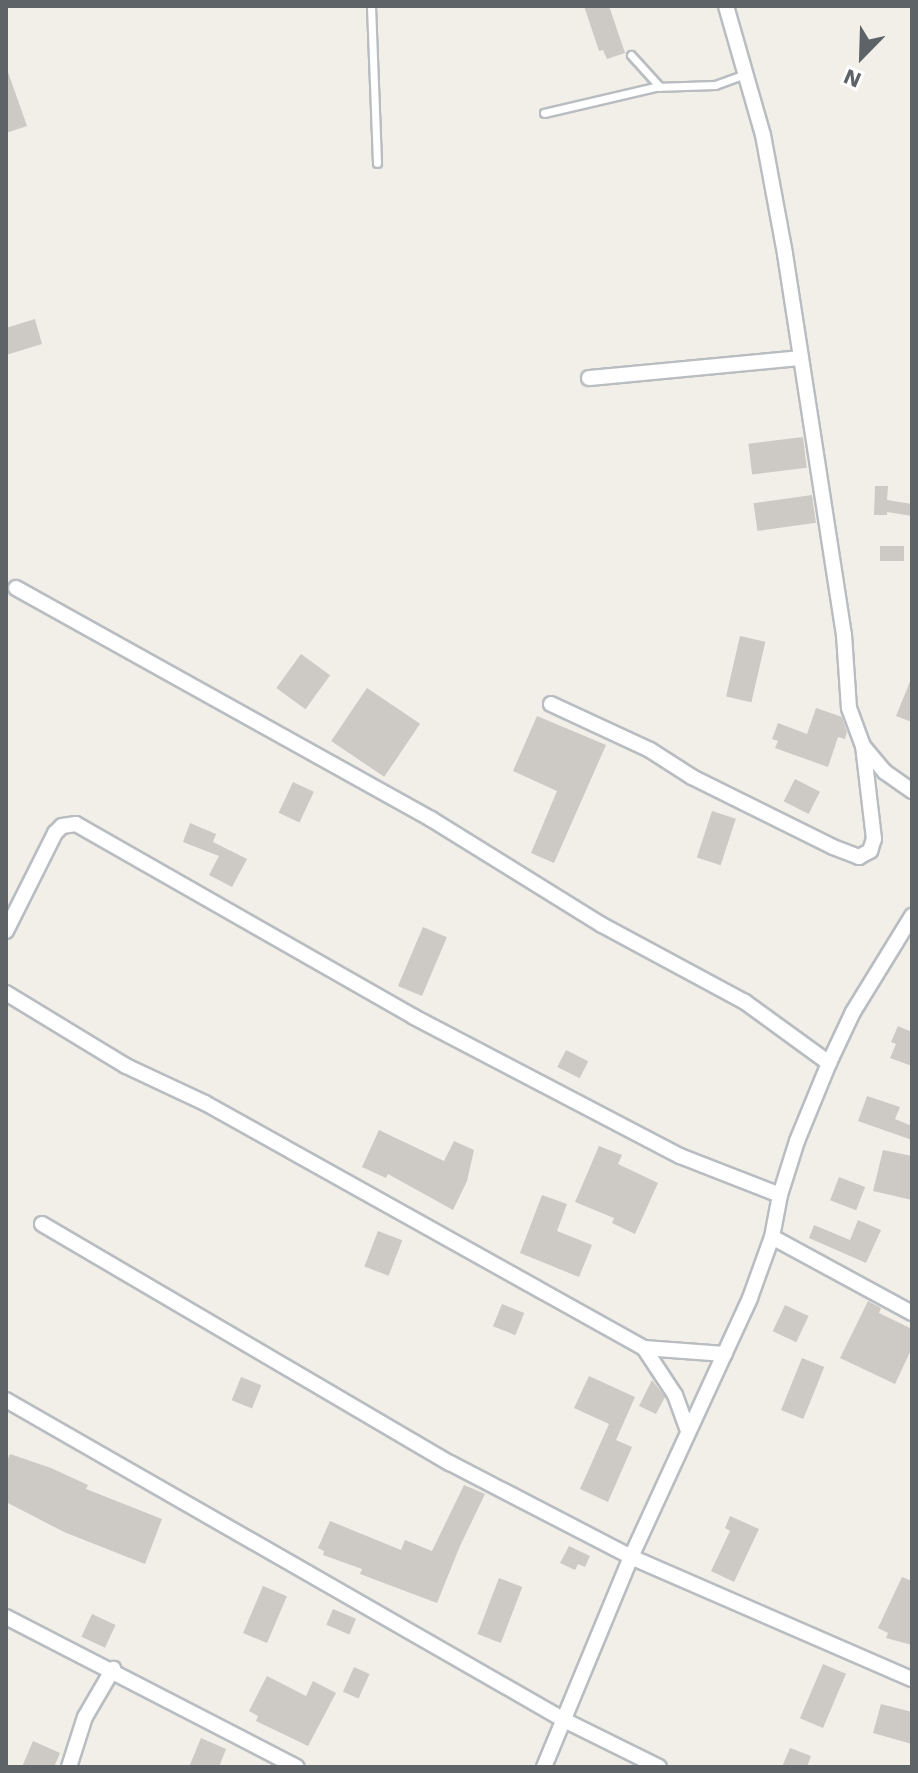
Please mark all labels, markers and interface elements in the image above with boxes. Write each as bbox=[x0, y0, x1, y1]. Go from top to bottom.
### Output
north arrow bbox=[822, 16, 902, 96]
text: N bbox=[840, 64, 865, 93]

